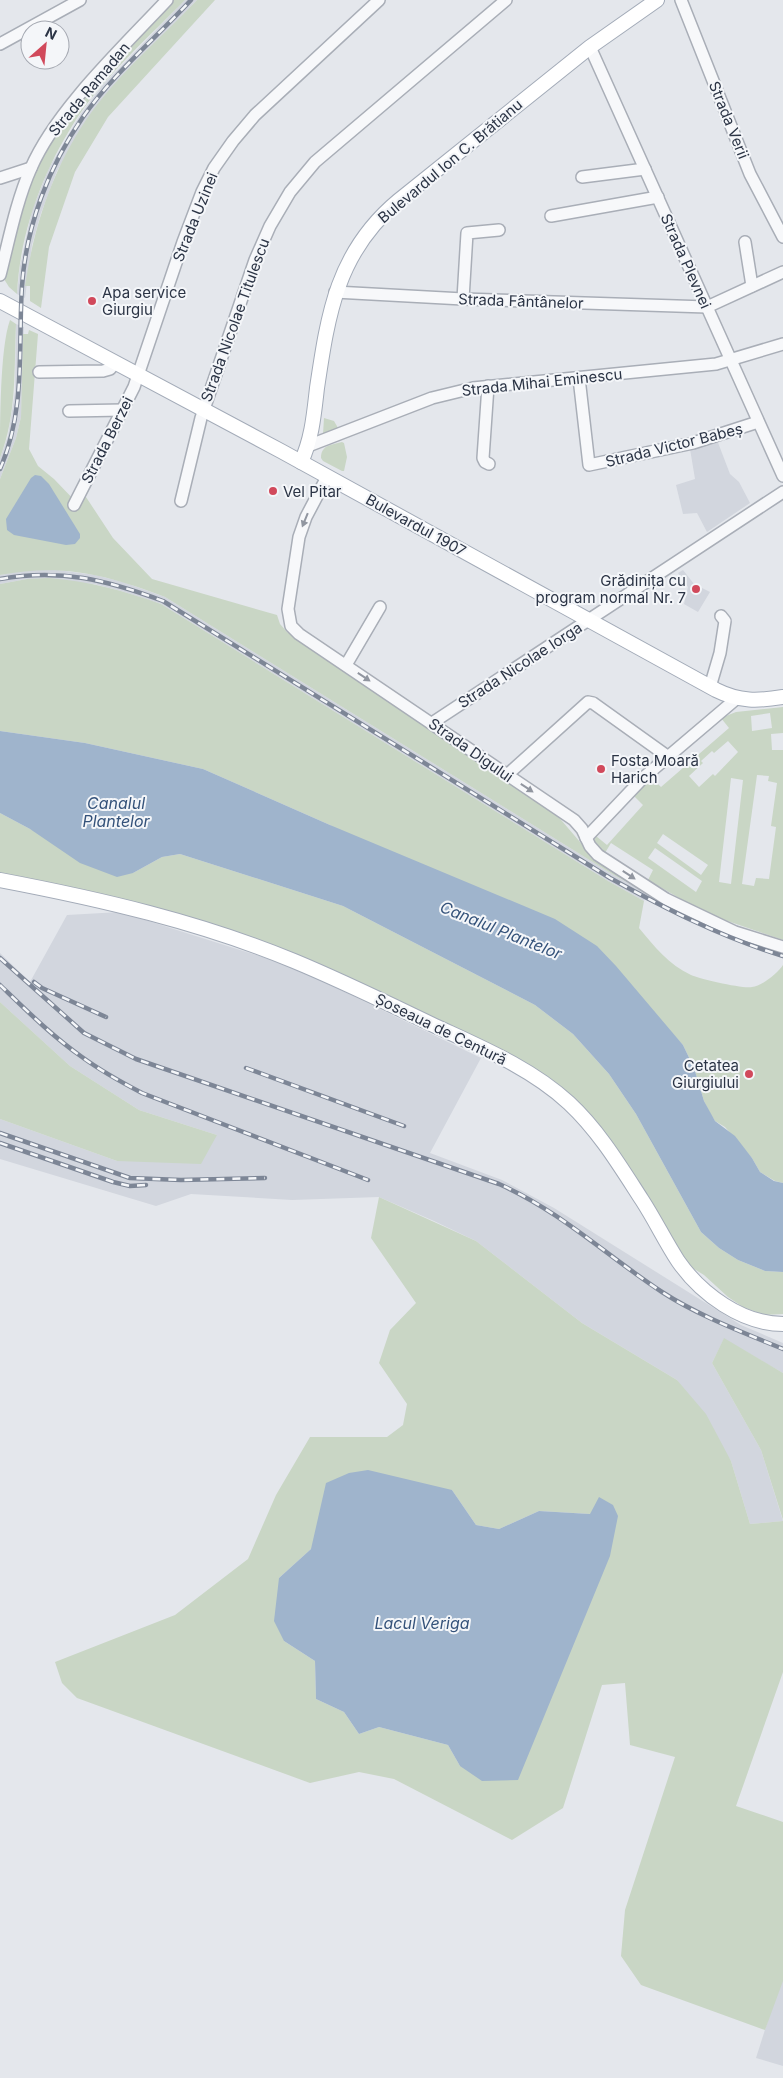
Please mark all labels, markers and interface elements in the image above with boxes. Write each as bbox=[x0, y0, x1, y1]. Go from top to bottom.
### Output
north arrow bbox=[20, 20, 70, 70]
text: N bbox=[43, 23, 60, 43]
street label: Strada Ramadan bbox=[44, 38, 134, 140]
street label: Strada Verii bbox=[705, 78, 753, 162]
street label: Bulevardul Ion C. Brătianu bbox=[374, 95, 526, 227]
street label: Strada Uzinei bbox=[168, 170, 222, 264]
street label: Strada Plevnei bbox=[657, 211, 715, 311]
street label: Strada Nicolae Titulescu bbox=[197, 236, 273, 404]
place label: Apa service Giurgiu bbox=[102, 283, 186, 319]
street label: Strada Fântânelor bbox=[458, 289, 584, 313]
marker: Apa service Giurgiu bbox=[86, 295, 98, 307]
street label: Strada Mihai Eminescu bbox=[461, 364, 623, 400]
street label: Strada Berzei bbox=[77, 393, 137, 487]
street label: Strada Victor Babeș bbox=[603, 419, 745, 471]
place label: Vel Pitar bbox=[283, 482, 342, 501]
marker: Vel Pitar bbox=[267, 485, 279, 497]
street label: Bulevardul 1907 bbox=[362, 490, 470, 560]
one-way arrow bbox=[301, 513, 309, 528]
place label: Grădinița cu program normal Nr. 7 bbox=[536, 571, 686, 607]
marker: Grădinița cu program normal Nr. 7 bbox=[690, 583, 702, 595]
street label: Strada Nicolae Iorga bbox=[454, 618, 586, 712]
one-way arrow bbox=[357, 672, 371, 682]
street label: Strada Digului bbox=[425, 714, 517, 786]
place label: Fosta Moară Harich bbox=[611, 751, 699, 787]
marker: Fosta Moară Harich bbox=[595, 763, 607, 775]
one-way arrow bbox=[521, 784, 534, 793]
water label: Canalul Plantelor bbox=[82, 793, 151, 831]
one-way arrow bbox=[622, 870, 635, 880]
water label: Canalul Plantelor bbox=[437, 896, 566, 964]
street label: Șoseaua de Centură bbox=[372, 989, 510, 1069]
place label: Cetatea Giurgiului bbox=[672, 1056, 739, 1092]
marker: Cetatea Giurgiului bbox=[743, 1068, 755, 1080]
water label: Lacul Veriga bbox=[374, 1613, 470, 1633]

